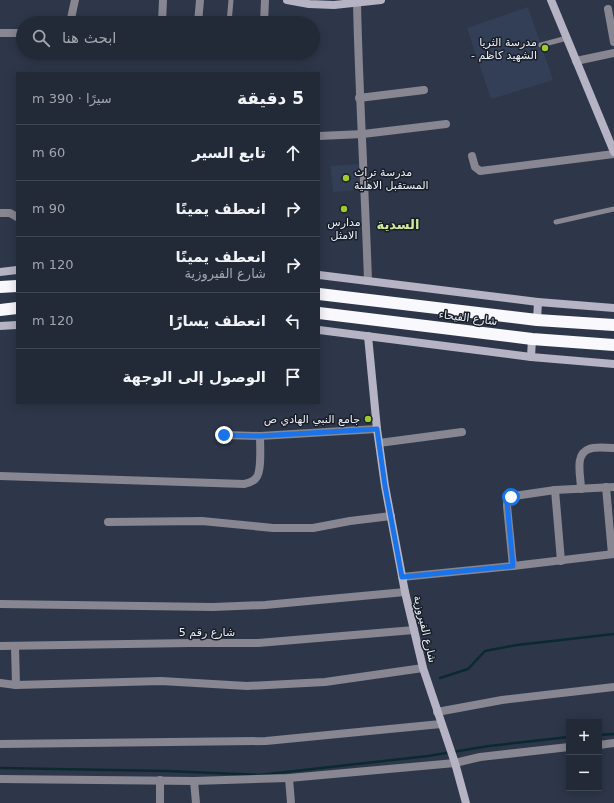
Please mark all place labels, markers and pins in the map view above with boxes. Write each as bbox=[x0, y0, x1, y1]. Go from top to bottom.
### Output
place label: مدرسة الثريا - الشهيد كاظم bbox=[471, 36, 537, 62]
marker: مدرسة الثريا - الشهيد كاظم bbox=[540, 43, 550, 53]
place label: مدرسة تراث المستقبل الاهلية bbox=[354, 166, 429, 192]
marker: مدرسة تراث المستقبل الاهلية bbox=[341, 173, 351, 183]
marker: مدارس الامثل bbox=[339, 204, 349, 214]
place label: مدارس الامثل bbox=[327, 216, 361, 242]
place label: جامع النبي الهادي ص bbox=[264, 413, 360, 426]
marker: جامع النبي الهادي ص bbox=[363, 414, 373, 424]

